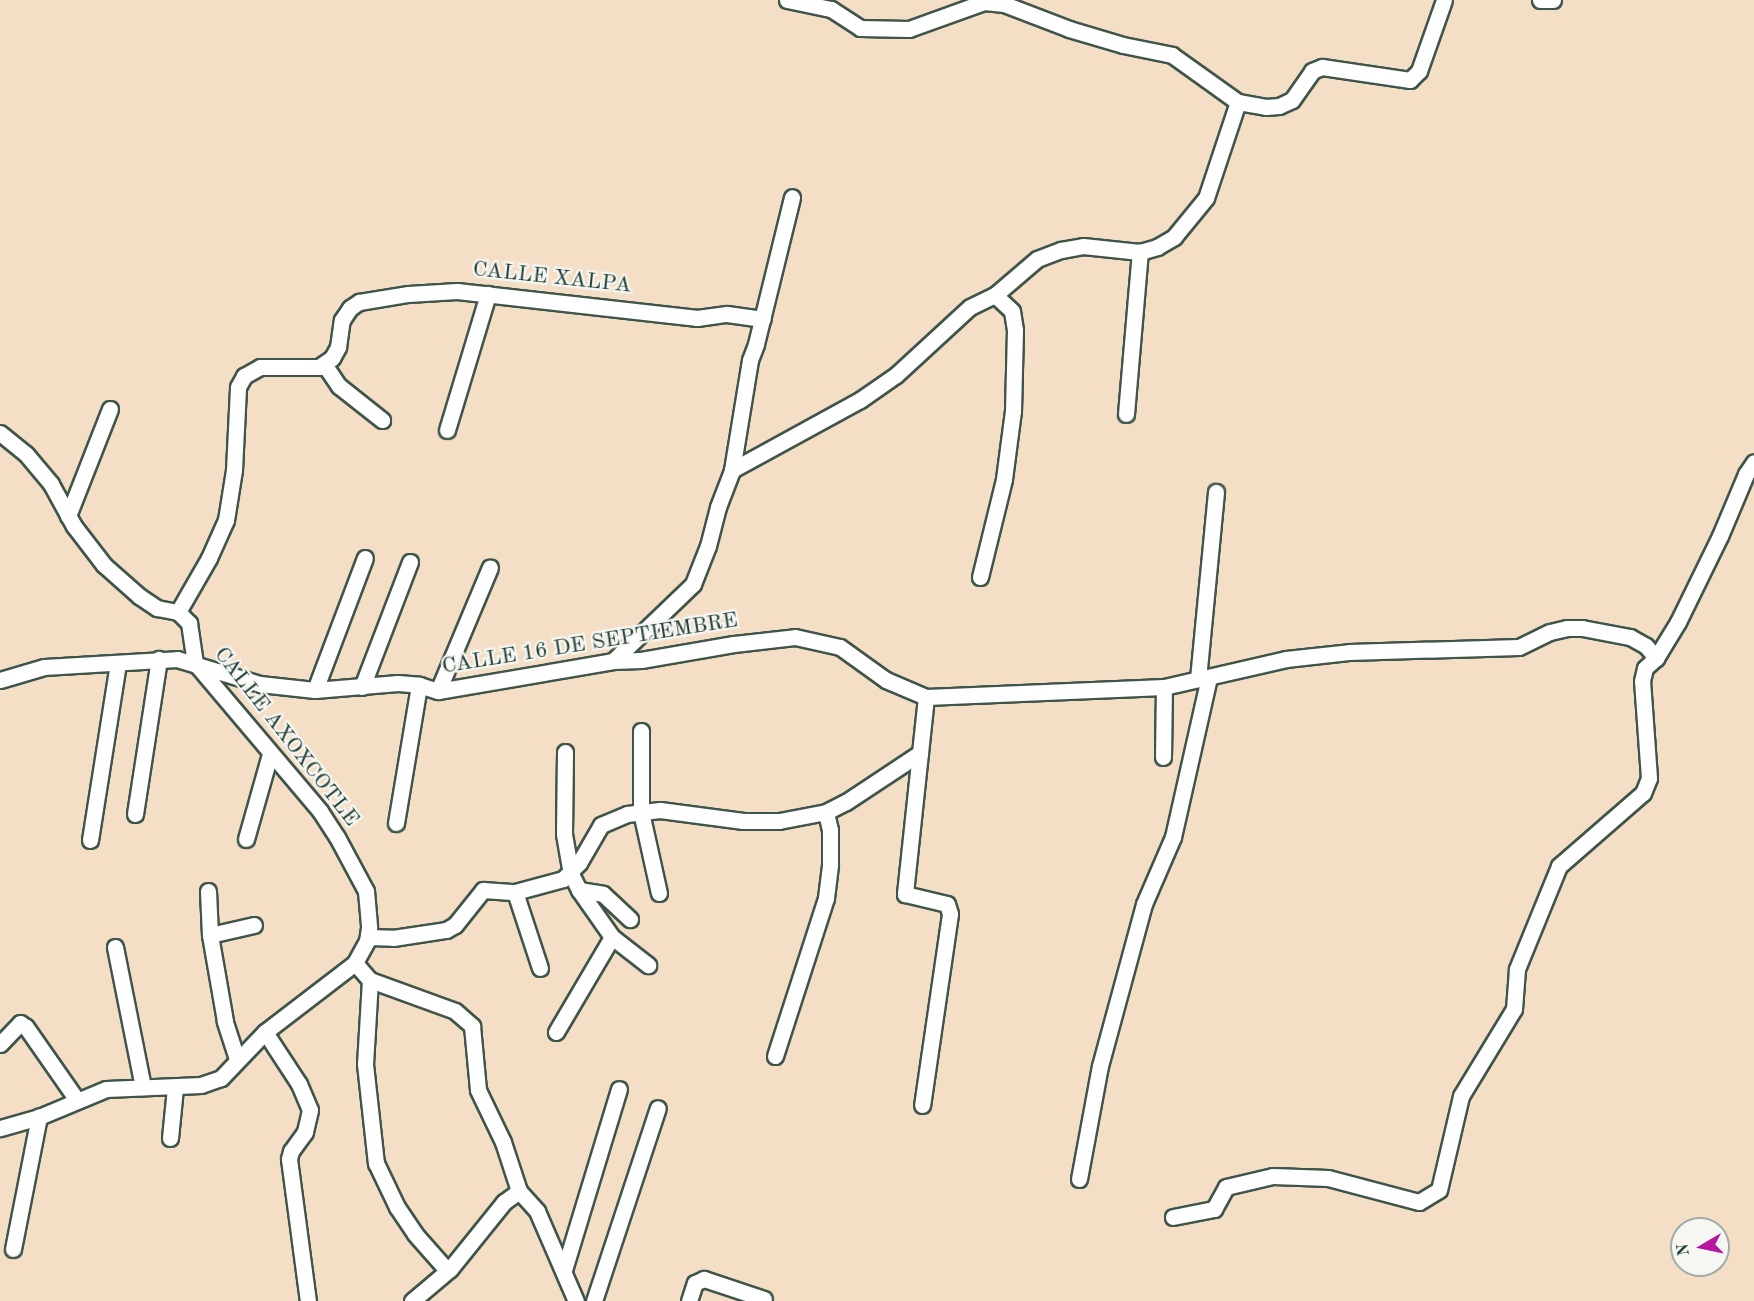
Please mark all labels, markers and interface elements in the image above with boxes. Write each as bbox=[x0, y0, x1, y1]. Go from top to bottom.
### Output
street label: CALLE XALPA bbox=[471, 257, 633, 299]
street label: CALLE 16 DE SEPTIEMBRE bbox=[440, 608, 740, 680]
street label: CALLE AXOXCOTLE bbox=[208, 642, 364, 832]
north arrow bbox=[1670, 1217, 1730, 1277]
text: N bbox=[1675, 1242, 1693, 1257]

